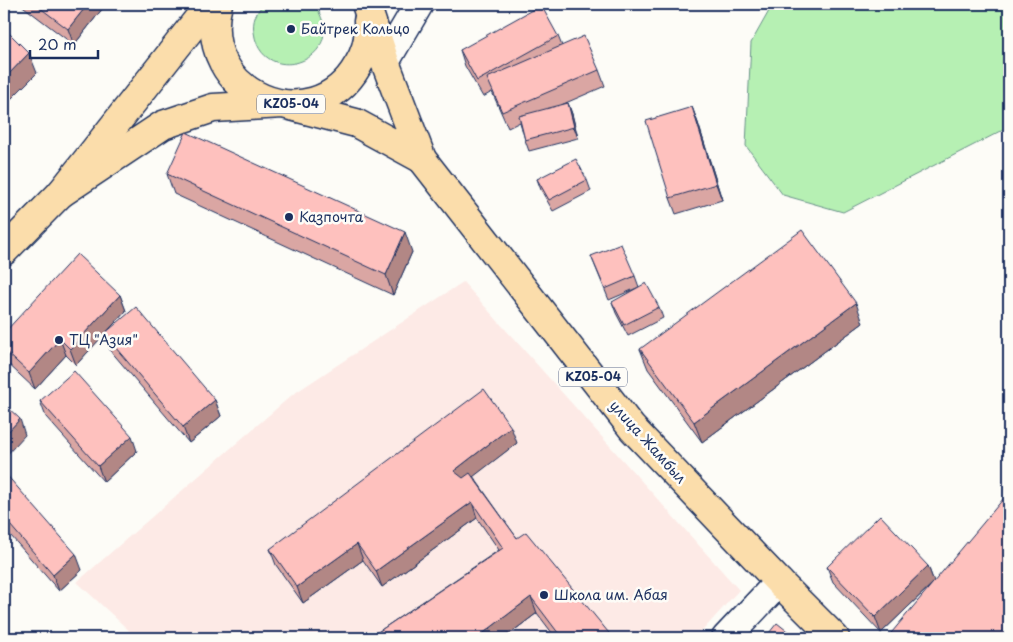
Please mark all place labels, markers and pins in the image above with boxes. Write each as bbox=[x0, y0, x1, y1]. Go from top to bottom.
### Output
place label: Байтрек Кольцо bbox=[301, 18, 410, 39]
marker: Байтрек Кольцо bbox=[285, 23, 297, 35]
place label: Казпочта bbox=[299, 206, 363, 227]
marker: Казпочта bbox=[283, 211, 295, 223]
place label: ТЦ "Азия" bbox=[69, 329, 138, 350]
marker: ТЦ "Азия" bbox=[53, 334, 65, 346]
place label: Школа им. Абая bbox=[554, 584, 668, 605]
marker: Школа им. Абая bbox=[538, 589, 550, 601]

